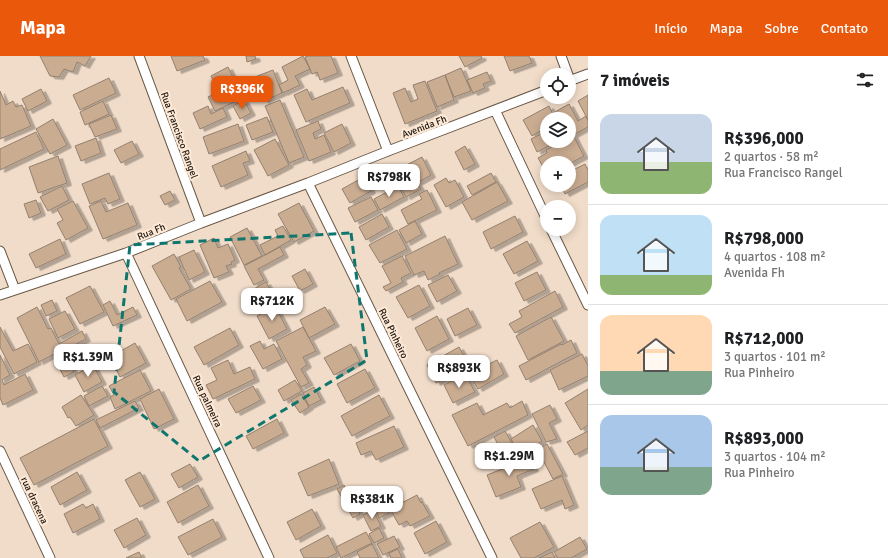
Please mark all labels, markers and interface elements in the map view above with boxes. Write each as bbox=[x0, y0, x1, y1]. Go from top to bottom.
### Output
text: Mapa bbox=[20, 16, 66, 40]
text: Início bbox=[654, 20, 688, 37]
text: Mapa bbox=[710, 20, 742, 37]
text: Sobre bbox=[764, 20, 799, 37]
text: Contato bbox=[821, 20, 868, 37]
map controls bbox=[540, 68, 576, 236]
button: locate bbox=[540, 68, 576, 104]
icon: filters bbox=[854, 69, 876, 91]
text: 7 imóveis bbox=[600, 70, 670, 91]
pin: R$396K bbox=[209, 76, 275, 110]
text: R$396K bbox=[220, 81, 264, 97]
street label: Rua Francisco Rangel bbox=[158, 90, 200, 180]
button: layers bbox=[540, 112, 576, 148]
street label: Avenida Fh bbox=[400, 113, 448, 141]
text: R$396,000 bbox=[724, 128, 804, 149]
icon: home bbox=[632, 130, 680, 178]
text: 2 quartos · 58 m² bbox=[724, 149, 819, 165]
button: + bbox=[540, 156, 576, 192]
pin: R$798K bbox=[356, 164, 422, 198]
text: Rua Francisco Rangel bbox=[724, 165, 843, 181]
text: R$798K bbox=[367, 169, 411, 185]
button: − bbox=[540, 200, 576, 236]
street label: Rua Fh bbox=[136, 221, 167, 243]
text: R$798,000 bbox=[724, 228, 804, 249]
icon: home bbox=[632, 231, 680, 279]
text: 4 quartos · 108 m² bbox=[724, 249, 826, 265]
text: Avenida Fh bbox=[724, 265, 785, 281]
pin: R$712K bbox=[239, 288, 305, 322]
text: R$712K bbox=[250, 293, 294, 309]
street label: Rua Pinheiro bbox=[376, 306, 410, 360]
text: R$712,000 bbox=[724, 328, 804, 349]
icon: home bbox=[632, 331, 680, 379]
pin: R$1.39M bbox=[51, 344, 125, 378]
text: R$1.39M bbox=[63, 349, 113, 365]
text: 3 quartos · 101 m² bbox=[724, 349, 826, 365]
pin: R$893K bbox=[426, 355, 492, 389]
text: R$893K bbox=[437, 360, 481, 376]
text: Rua Pinheiro bbox=[724, 365, 794, 381]
street label: Rua palmeira bbox=[190, 373, 224, 429]
text: R$893,000 bbox=[724, 428, 804, 449]
icon: home bbox=[632, 431, 680, 479]
pin: R$1.29M bbox=[472, 443, 546, 477]
text: R$1.29M bbox=[484, 448, 534, 464]
text: 3 quartos · 104 m² bbox=[724, 449, 826, 465]
text: Rua Pinheiro bbox=[724, 465, 794, 481]
street label: rua dracena bbox=[18, 475, 50, 526]
pin: R$381K bbox=[339, 486, 405, 520]
text: R$381K bbox=[350, 491, 394, 507]

